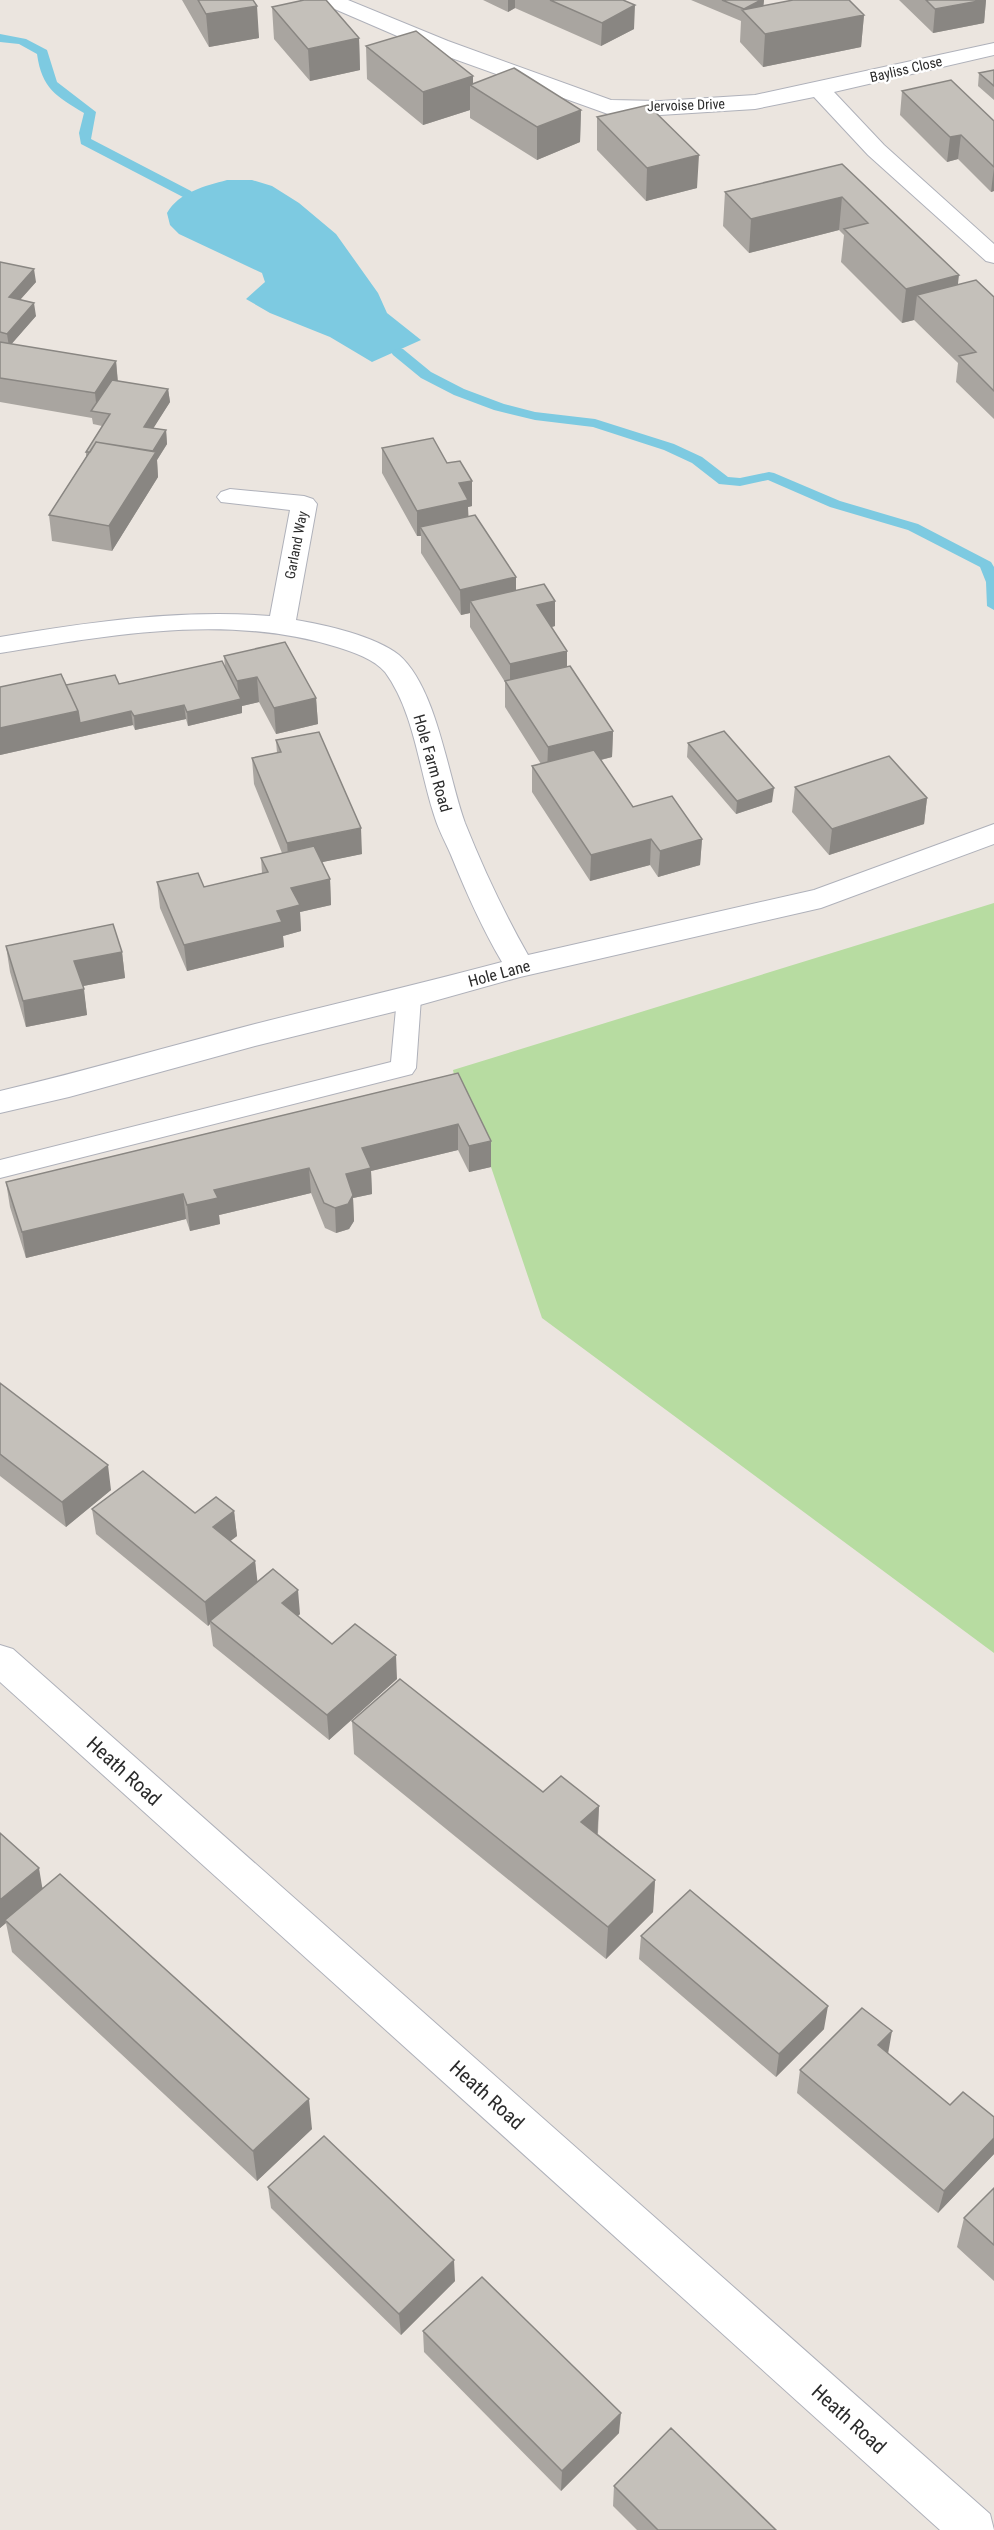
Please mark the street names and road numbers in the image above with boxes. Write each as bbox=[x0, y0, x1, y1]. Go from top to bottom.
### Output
street label: Bayliss Close bbox=[868, 53, 944, 85]
street label: Jervoise Drive bbox=[647, 96, 726, 114]
street label: Garland Way bbox=[282, 509, 310, 580]
street label: Hole Farm Road bbox=[410, 712, 456, 814]
street label: Hole Lane bbox=[466, 956, 532, 991]
street label: Heath Road bbox=[82, 1731, 166, 1811]
street label: Heath Road bbox=[445, 2055, 529, 2135]
street label: Heath Road bbox=[807, 2379, 891, 2459]

